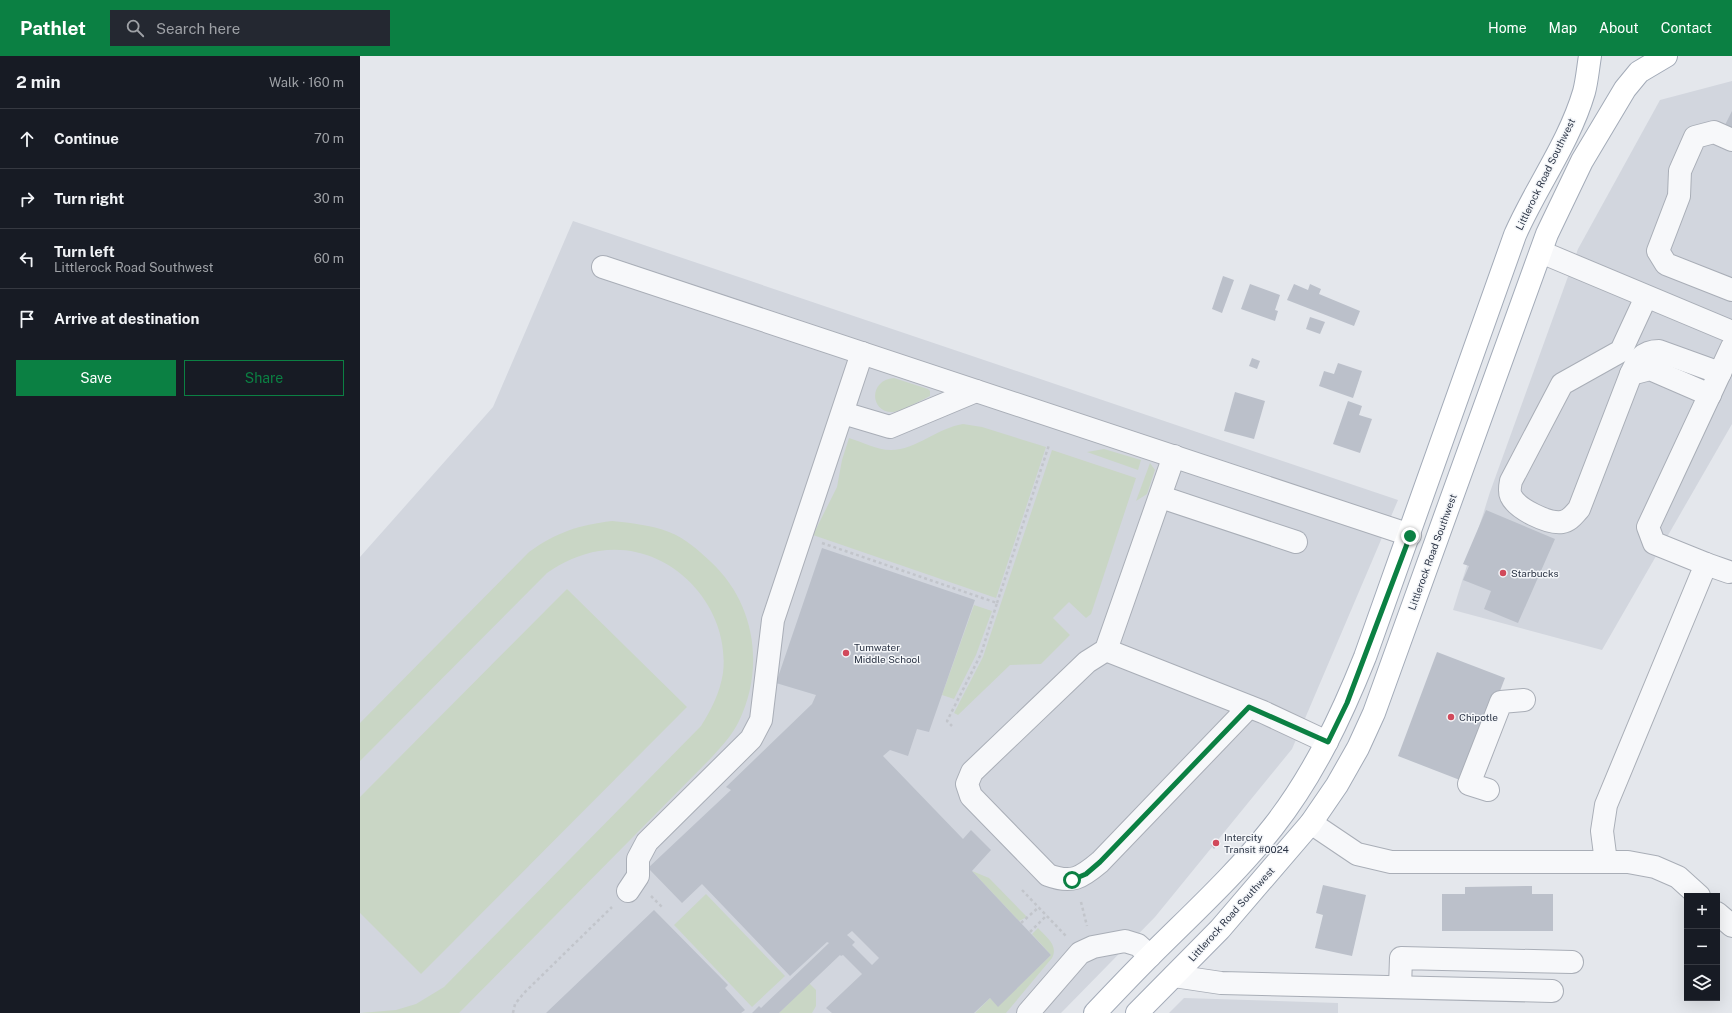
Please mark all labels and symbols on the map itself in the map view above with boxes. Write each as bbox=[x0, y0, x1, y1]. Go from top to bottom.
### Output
street label: Littlerock Road Southwest bbox=[1513, 116, 1577, 232]
street label: Littlerock Road Southwest bbox=[1405, 492, 1459, 612]
route end bbox=[1401, 527, 1419, 545]
place label: Starbucks bbox=[1511, 567, 1558, 579]
marker: Starbucks bbox=[1498, 568, 1508, 578]
place label: Tumwater Middle School bbox=[854, 641, 920, 665]
marker: Tumwater Middle School bbox=[841, 648, 851, 658]
place label: Chipotle bbox=[1459, 711, 1498, 723]
marker: Chipotle bbox=[1446, 712, 1456, 722]
place label: Intercity Transit #0024 bbox=[1224, 831, 1289, 855]
marker: Intercity Transit #0024 bbox=[1211, 838, 1221, 848]
street label: Littlerock Road Southwest bbox=[1185, 864, 1277, 964]
route start bbox=[1063, 871, 1081, 889]

